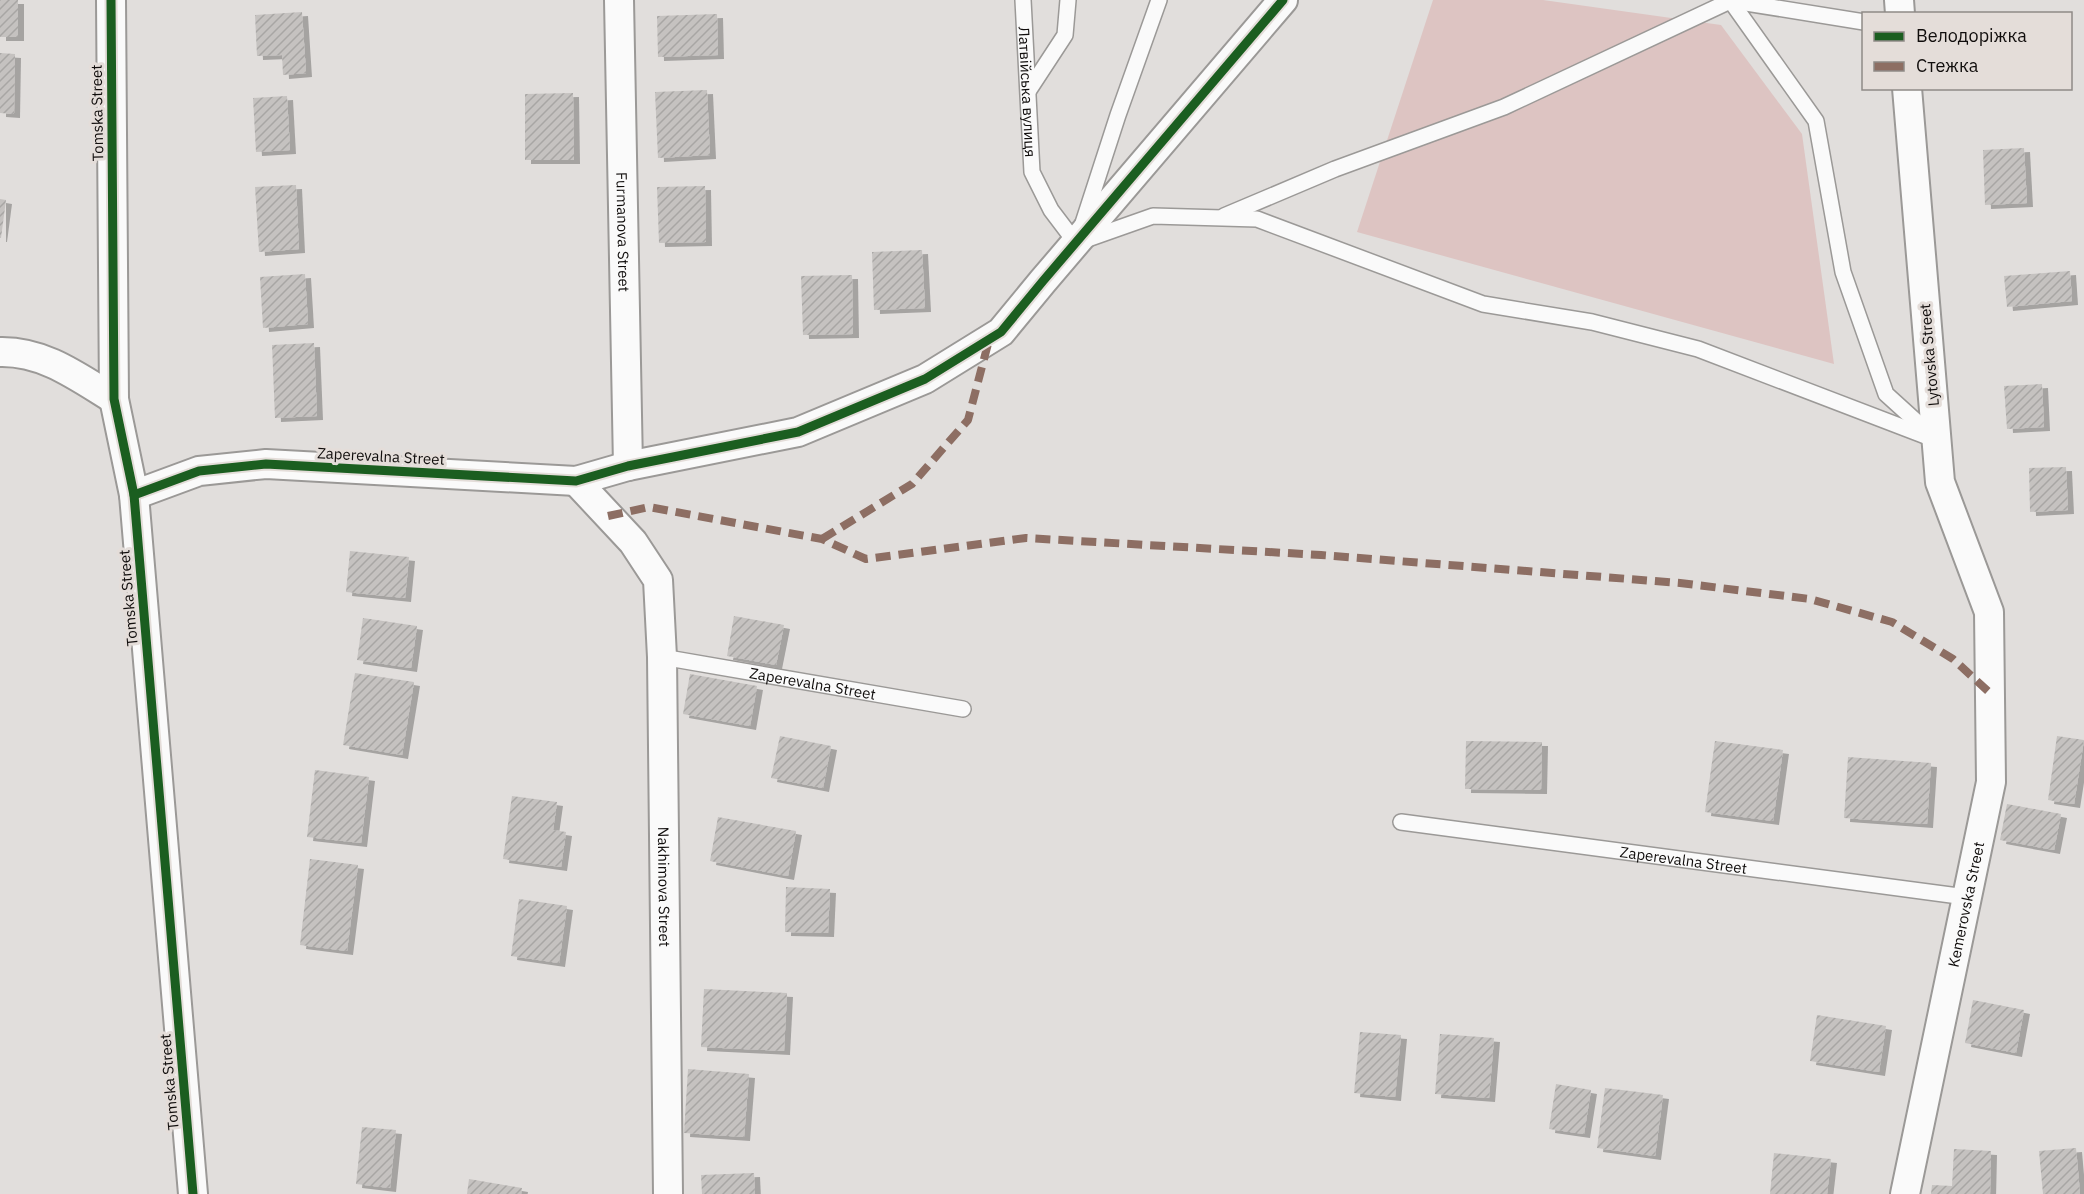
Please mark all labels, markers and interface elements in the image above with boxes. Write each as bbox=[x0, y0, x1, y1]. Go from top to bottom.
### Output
legend bbox=[1862, 12, 2072, 90]
text: Велодоріжка bbox=[1916, 24, 2027, 47]
street label: Латвiйська вулиця bbox=[1015, 26, 1041, 158]
text: Стежка bbox=[1916, 54, 1979, 77]
street label: Tomska Street bbox=[87, 64, 107, 162]
street label: Furmanova Street bbox=[613, 172, 634, 292]
street label: Lytovska Street bbox=[1915, 303, 1943, 407]
street label: Zaperevalna Street bbox=[317, 443, 445, 469]
street label: Tomska Street bbox=[114, 549, 142, 647]
street label: Zaperevalna Street bbox=[748, 663, 877, 703]
street label: Nakhimova Street bbox=[654, 827, 675, 947]
street label: Kemerovska Street bbox=[1943, 840, 1988, 969]
street label: Zaperevalna Street bbox=[1619, 842, 1748, 877]
street label: Tomska Street bbox=[155, 1033, 183, 1131]

